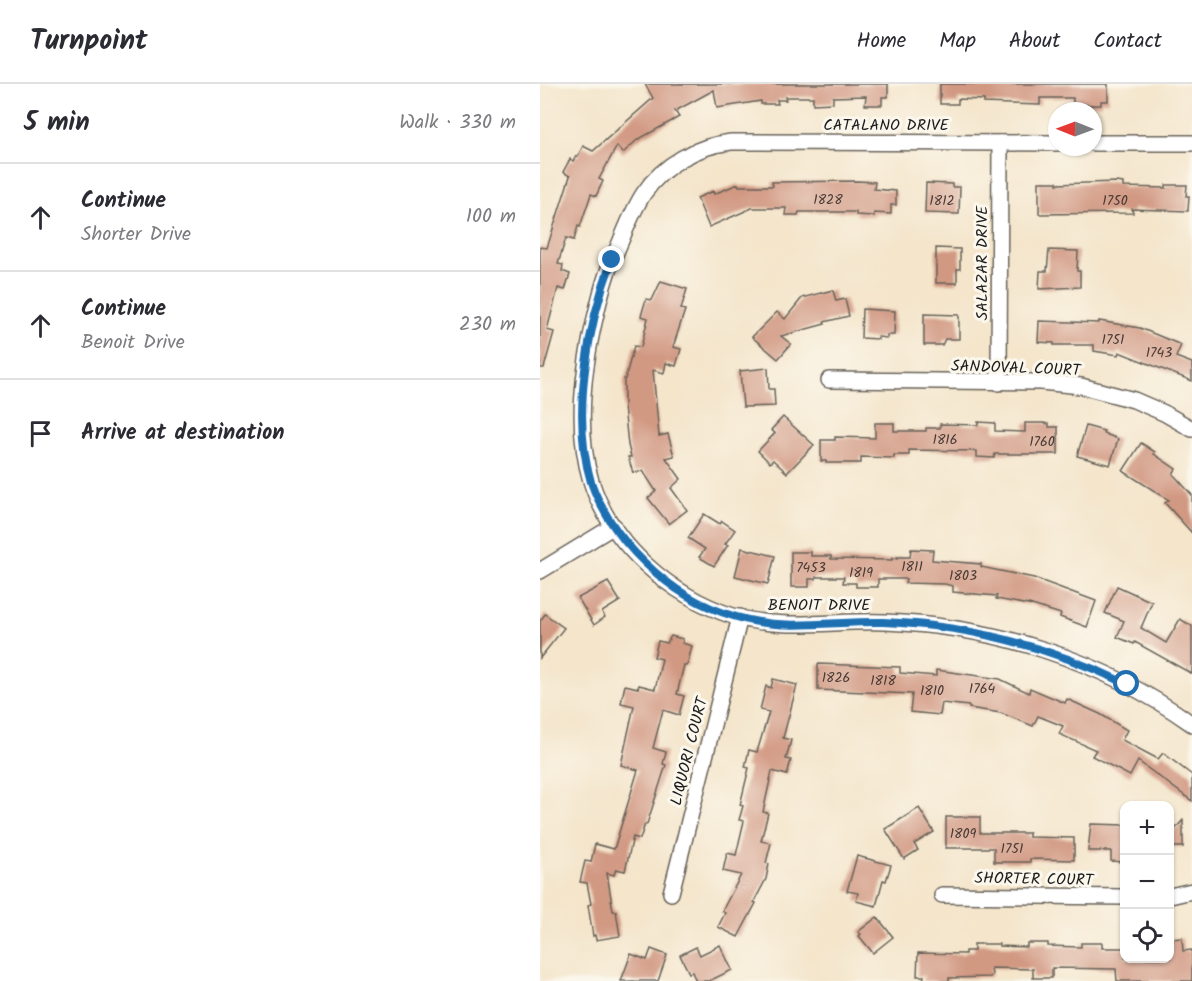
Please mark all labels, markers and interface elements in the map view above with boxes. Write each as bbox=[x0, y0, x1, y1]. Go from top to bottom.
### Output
text: Turnpoint bbox=[30, 19, 148, 64]
text: Home bbox=[857, 25, 906, 58]
text: Map bbox=[939, 25, 976, 58]
text: About bbox=[1009, 25, 1060, 58]
text: Contact bbox=[1093, 25, 1162, 58]
text: 5 min bbox=[24, 102, 90, 144]
north arrow bbox=[1048, 102, 1102, 156]
text: Walk · 330 m bbox=[399, 107, 516, 139]
street label: CATALANO DRIVE bbox=[823, 113, 949, 138]
text: Continue bbox=[81, 184, 166, 219]
house number: 1828 bbox=[813, 189, 843, 211]
house number: 1812 bbox=[929, 190, 955, 212]
house number: 1750 bbox=[1102, 190, 1128, 212]
icon: ahead bbox=[24, 201, 57, 234]
text: 100 m bbox=[466, 201, 516, 233]
street label: SALAZAR DRIVE bbox=[970, 205, 995, 320]
text: Shorter Drive bbox=[81, 219, 191, 251]
route end bbox=[598, 246, 624, 272]
text: Continue bbox=[81, 292, 166, 327]
icon: ahead bbox=[24, 309, 57, 342]
text: 230 m bbox=[459, 309, 516, 341]
text: Benoit Drive bbox=[81, 327, 185, 359]
house number: 1751 bbox=[1102, 329, 1124, 351]
house number: 1743 bbox=[1146, 342, 1172, 364]
street label: SANDOVAL COURT bbox=[951, 354, 1082, 383]
text: Arrive at destination bbox=[81, 416, 284, 451]
icon: arrive bbox=[24, 417, 57, 450]
house number: 1816 bbox=[932, 429, 958, 451]
house number: 1760 bbox=[1029, 431, 1055, 453]
house number: 1811 bbox=[901, 556, 923, 578]
house number: 7453 bbox=[796, 557, 826, 579]
house number: 1819 bbox=[849, 562, 873, 584]
house number: 1803 bbox=[949, 565, 977, 587]
street label: BENOIT DRIVE bbox=[768, 593, 871, 618]
house number: 1826 bbox=[822, 667, 850, 689]
house number: 1818 bbox=[870, 670, 896, 692]
route start bbox=[1113, 670, 1139, 696]
house number: 1764 bbox=[969, 678, 995, 700]
house number: 1810 bbox=[920, 680, 944, 702]
street label: LIQUORI COURT bbox=[664, 693, 715, 808]
map controls bbox=[1120, 801, 1174, 963]
button: + bbox=[1120, 801, 1174, 855]
house number: 1809 bbox=[950, 823, 976, 845]
house number: 1751 bbox=[1001, 838, 1023, 860]
button: − bbox=[1120, 855, 1174, 909]
street label: SHORTER COURT bbox=[974, 866, 1095, 893]
button: locate bbox=[1120, 909, 1174, 963]

